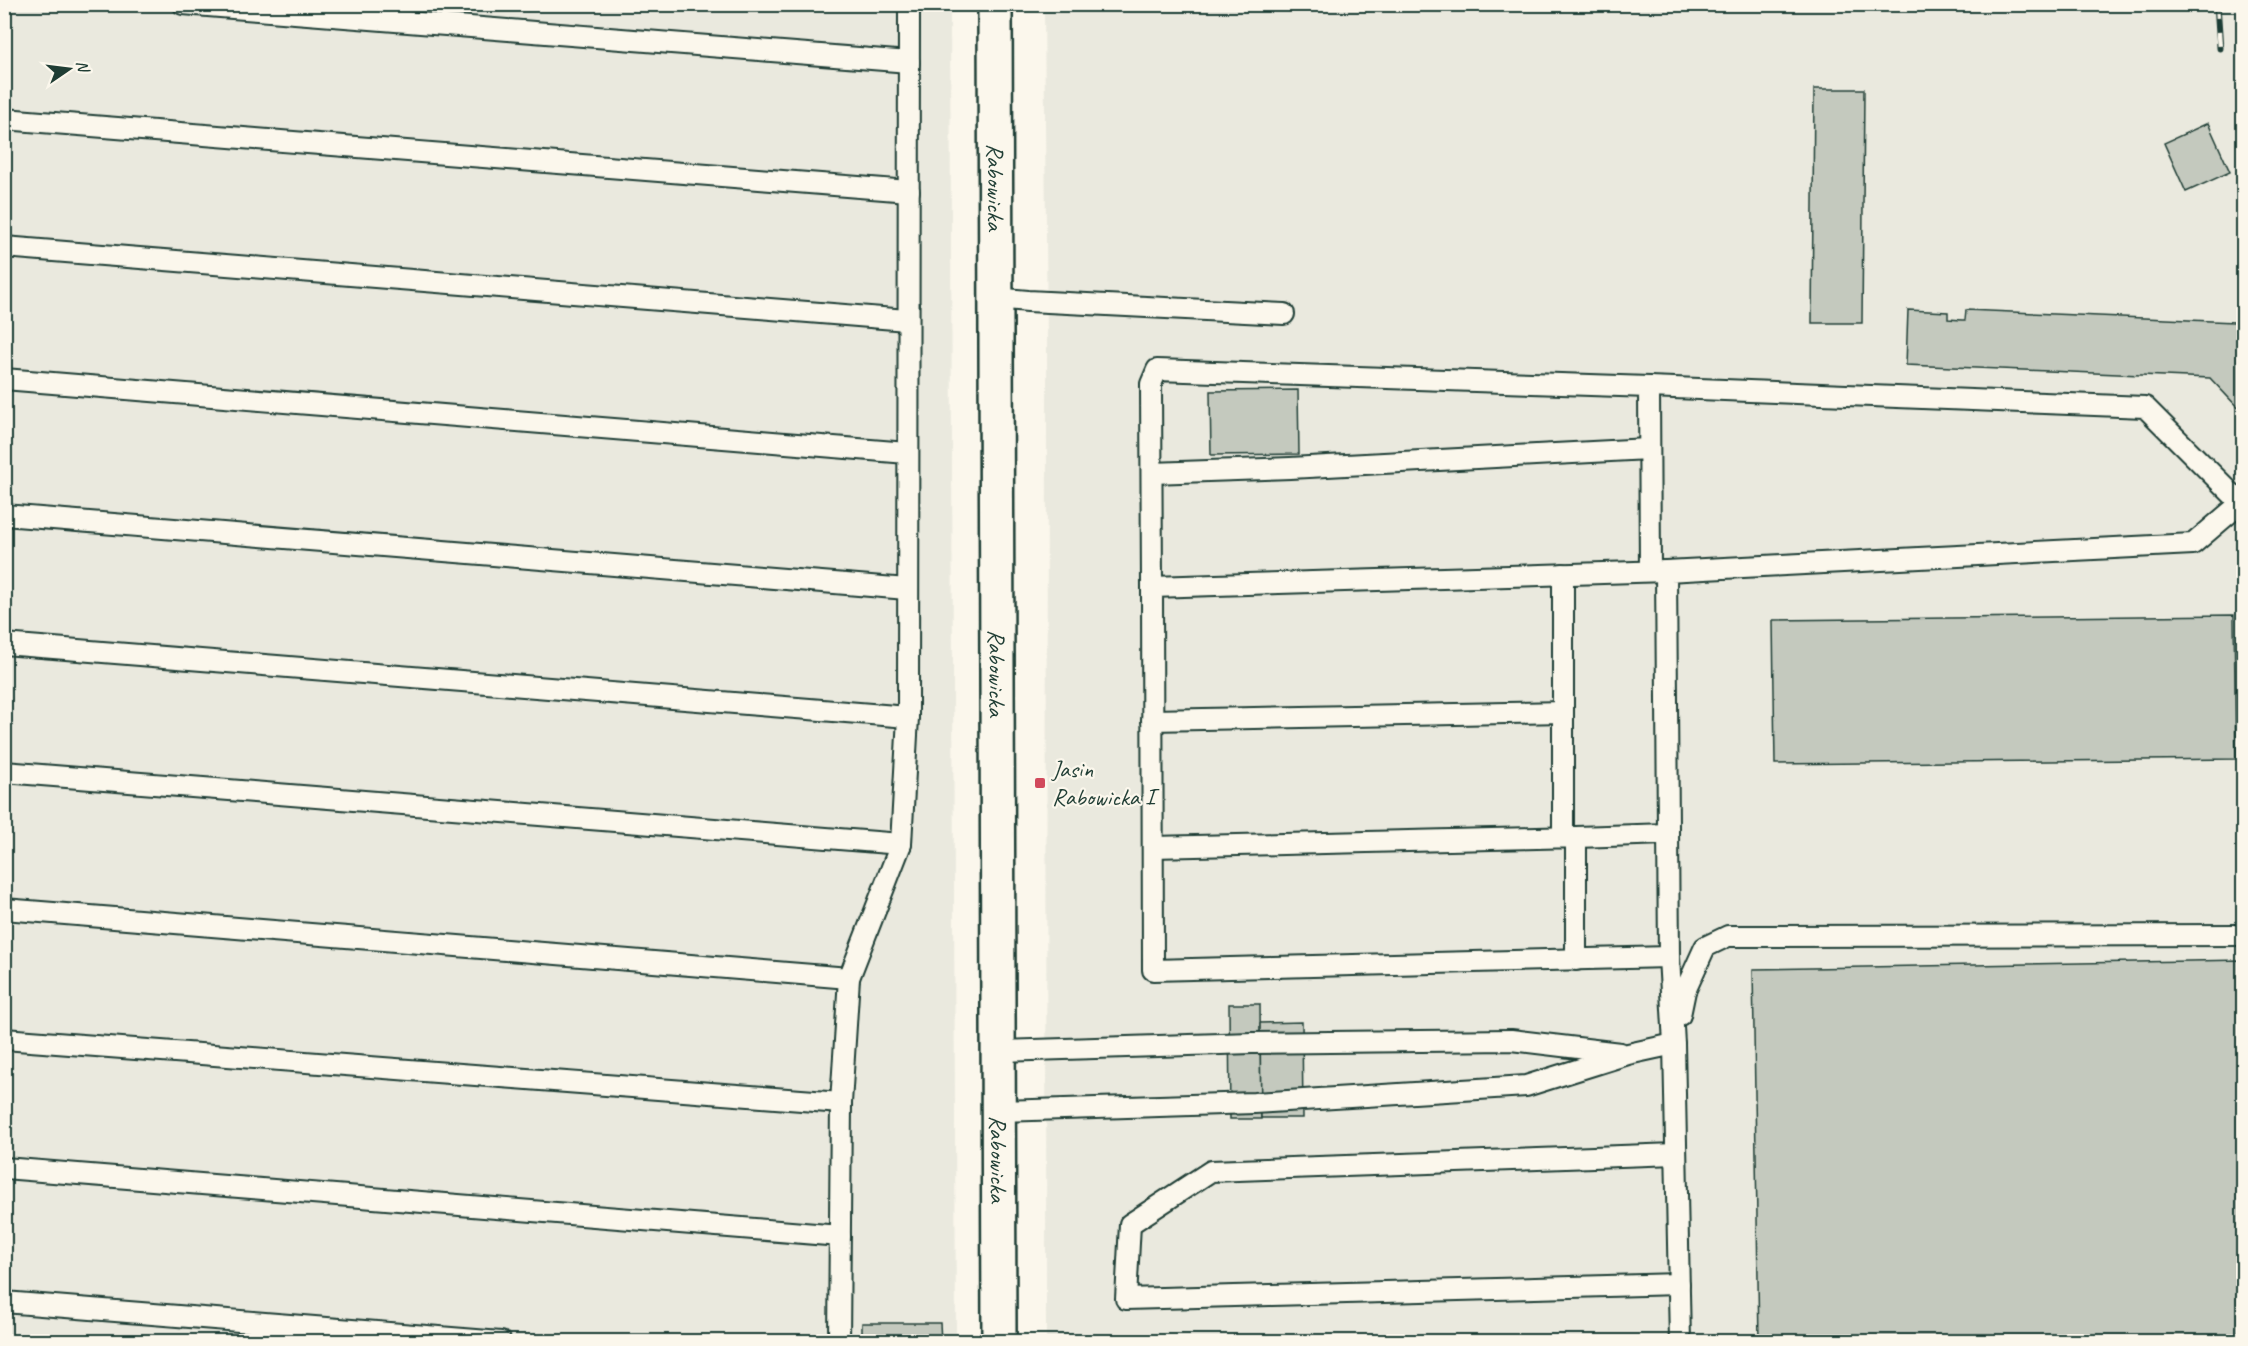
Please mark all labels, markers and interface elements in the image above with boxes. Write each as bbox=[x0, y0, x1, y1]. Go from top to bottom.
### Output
north arrow bbox=[39, 39, 99, 99]
text: N bbox=[72, 58, 94, 76]
street label: Rabowicka bbox=[980, 143, 1011, 232]
street label: Rabowicka bbox=[982, 629, 1012, 718]
place label: Jasin Rabowicka I bbox=[1051, 754, 1160, 812]
marker: Jasin Rabowicka I bbox=[1033, 776, 1047, 790]
street label: Rabowicka bbox=[983, 1115, 1014, 1204]

